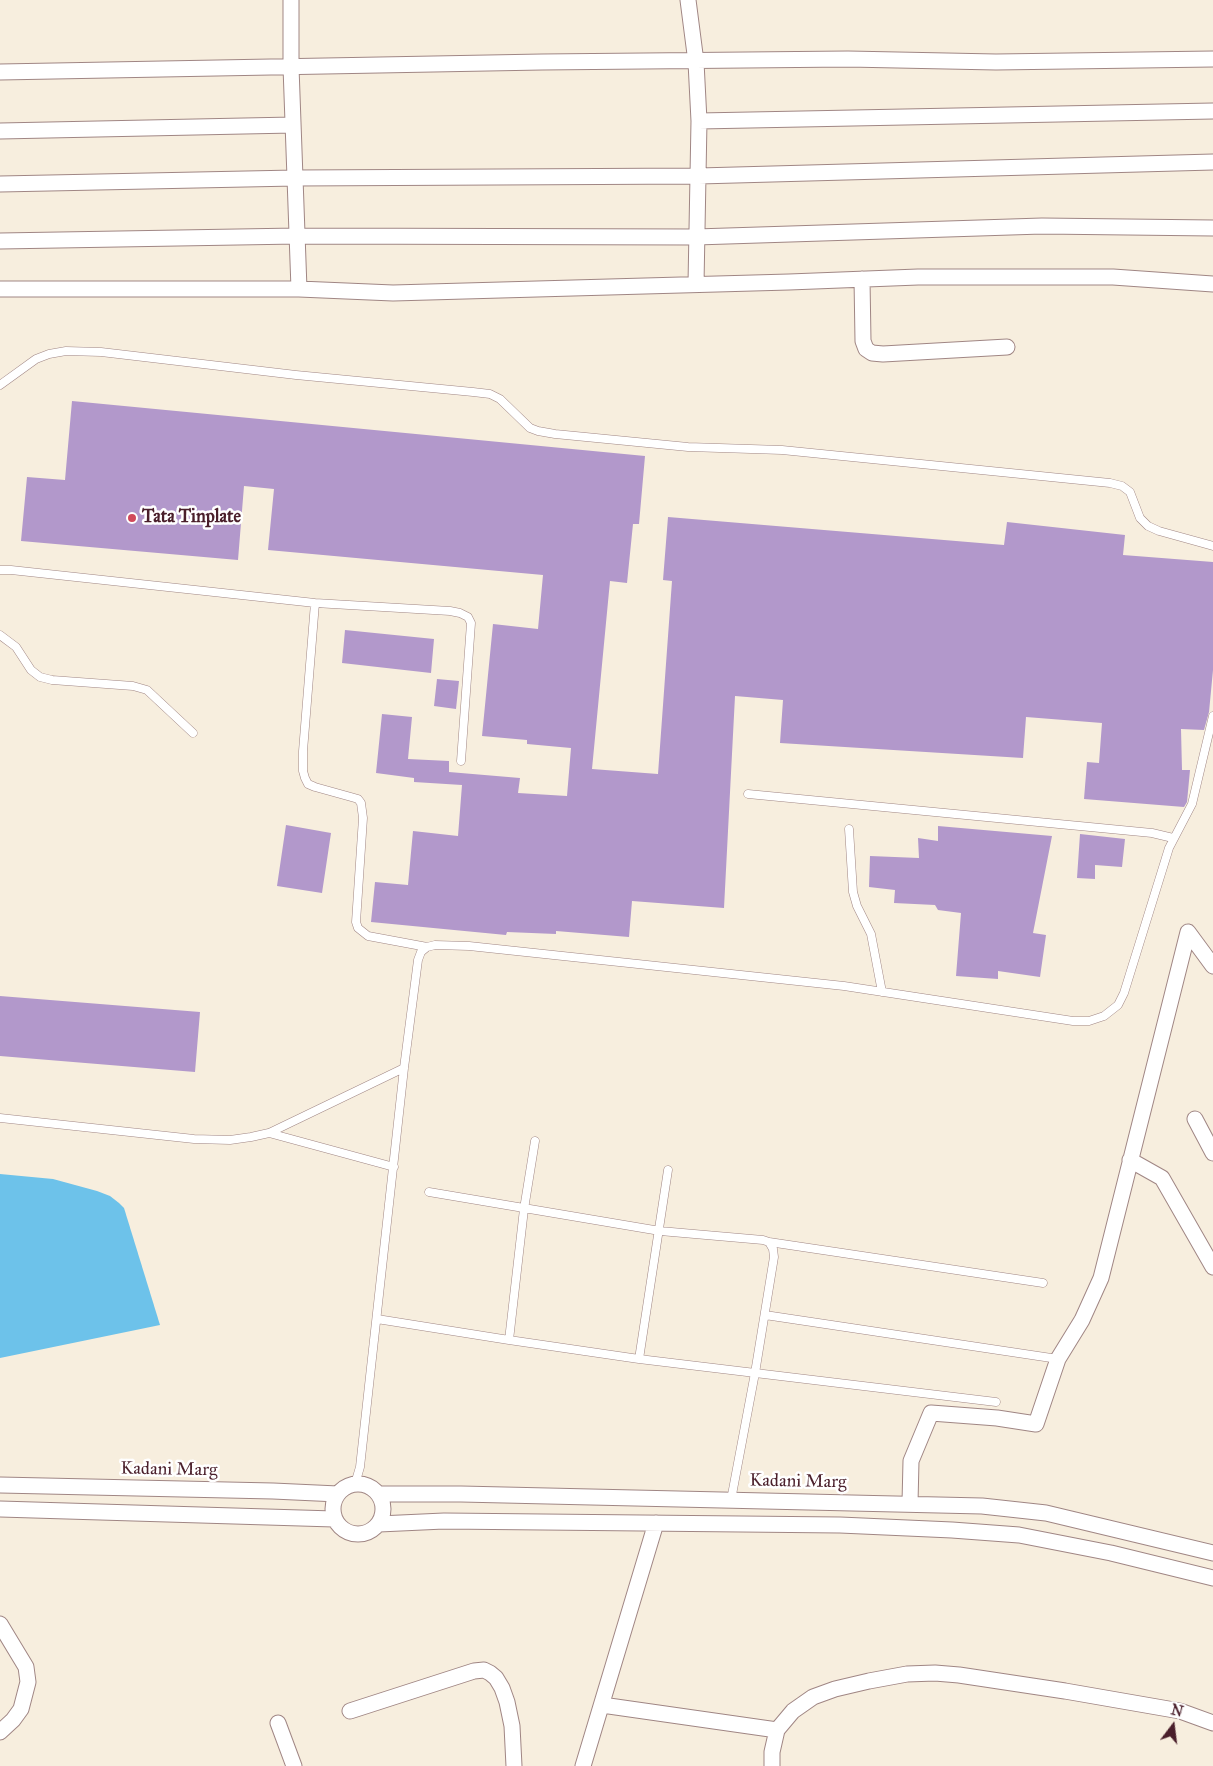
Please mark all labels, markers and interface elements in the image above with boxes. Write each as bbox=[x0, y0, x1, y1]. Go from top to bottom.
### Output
place label: Tata Tinplate bbox=[142, 507, 241, 529]
marker: Tata Tinplate bbox=[126, 512, 138, 524]
street label: Kadani Marg bbox=[120, 1458, 218, 1482]
street label: Kadani Marg bbox=[749, 1470, 847, 1494]
north arrow bbox=[1148, 1701, 1198, 1751]
text: N bbox=[1169, 1701, 1185, 1721]

